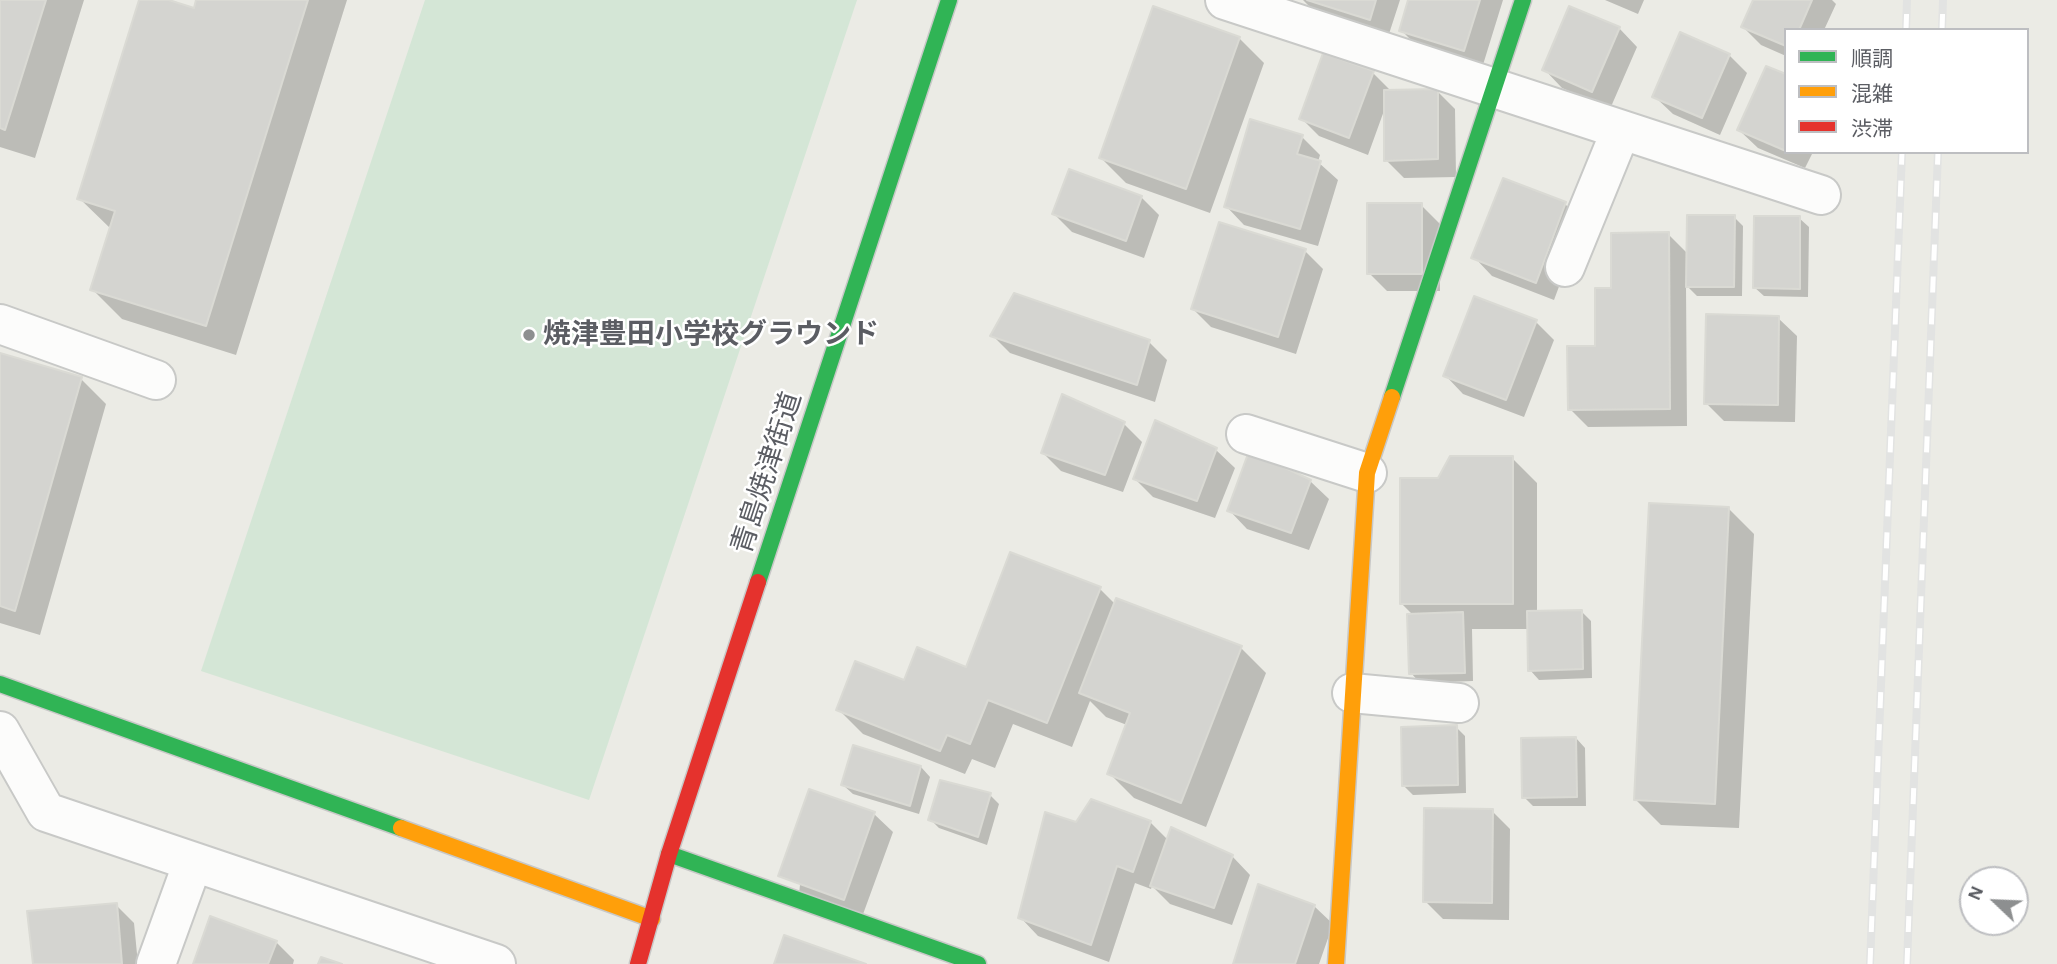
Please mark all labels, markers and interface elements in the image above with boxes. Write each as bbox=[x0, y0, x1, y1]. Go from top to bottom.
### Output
legend bbox=[1784, 28, 2029, 154]
text: 順調 bbox=[1851, 49, 1893, 70]
text: 混雑 bbox=[1851, 84, 1893, 105]
text: 渋滞 bbox=[1851, 119, 1893, 140]
place label: 焼津豊田小学校グラウンド bbox=[543, 318, 879, 352]
marker: 焼津豊田小学校グラウンド bbox=[521, 327, 537, 343]
street label: 青島焼津街道 bbox=[725, 388, 809, 558]
north arrow bbox=[1959, 866, 2029, 936]
text: N bbox=[1965, 884, 1987, 903]

